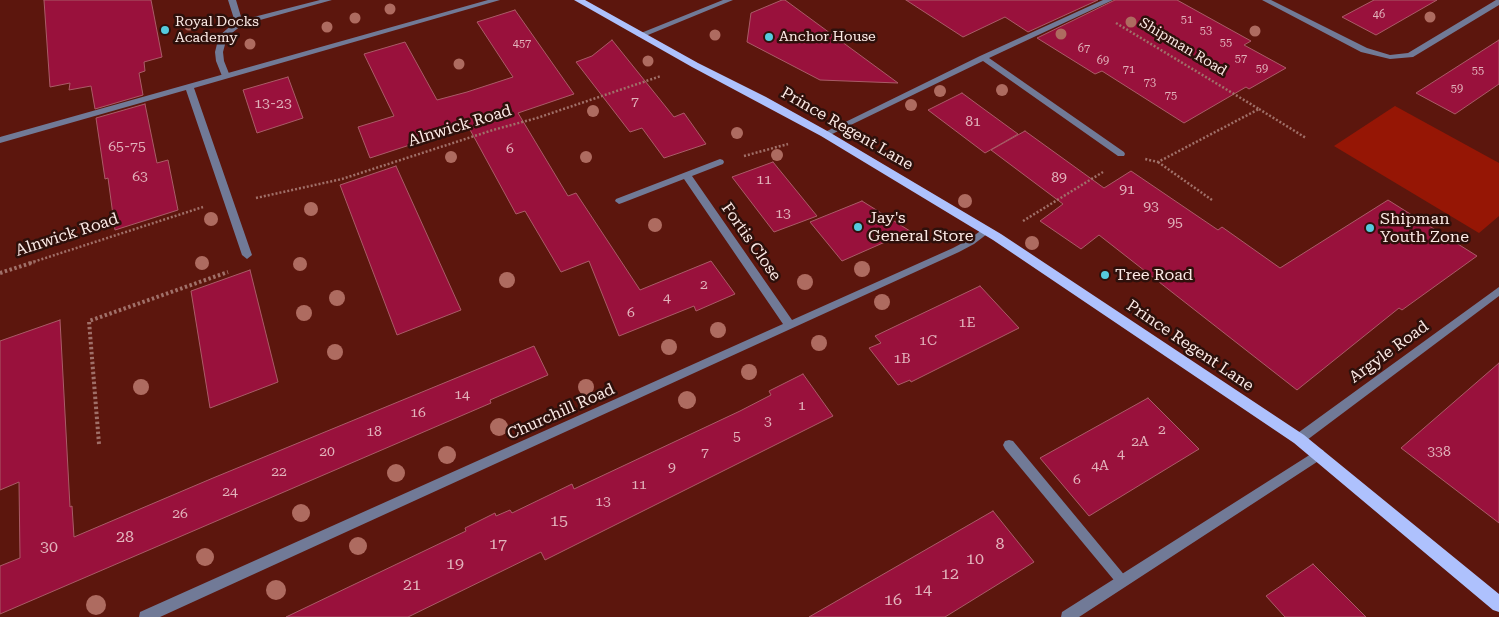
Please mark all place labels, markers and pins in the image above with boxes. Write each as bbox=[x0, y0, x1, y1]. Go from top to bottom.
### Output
place label: Royal Docks Academy bbox=[175, 14, 259, 46]
marker: Royal Docks Academy bbox=[159, 24, 171, 36]
place label: Anchor House bbox=[779, 29, 876, 45]
marker: Anchor House bbox=[763, 31, 775, 43]
place label: Jay's General Store bbox=[868, 208, 973, 246]
place label: Shipman Youth Zone bbox=[1380, 209, 1469, 247]
marker: Jay's General Store bbox=[852, 221, 864, 233]
marker: Shipman Youth Zone bbox=[1364, 222, 1376, 234]
place label: Tree Road bbox=[1115, 265, 1193, 285]
marker: Tree Road bbox=[1099, 269, 1111, 281]

